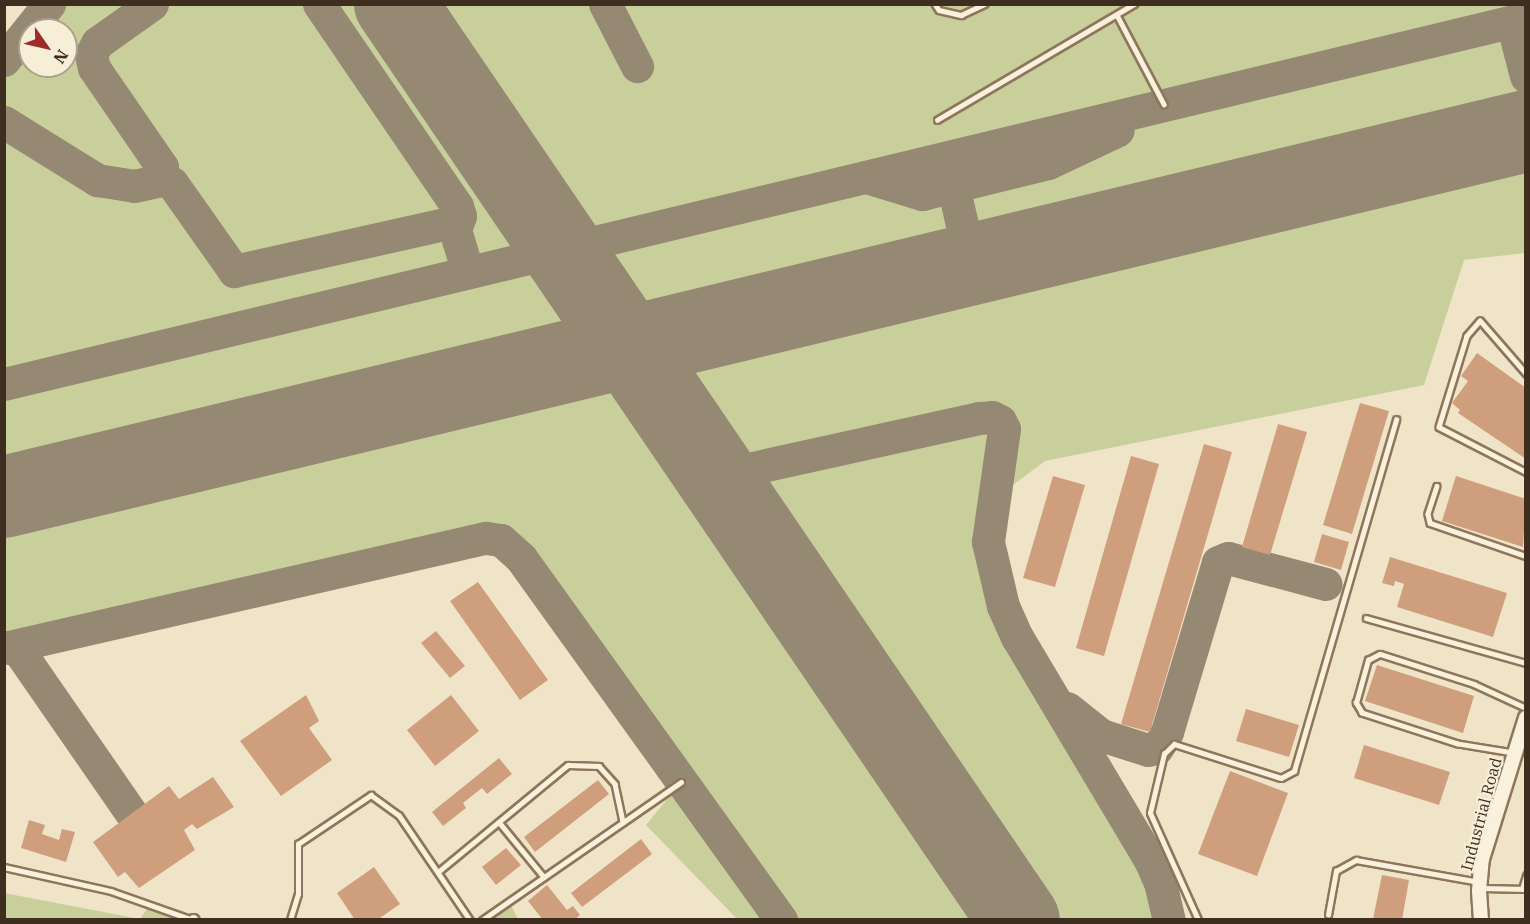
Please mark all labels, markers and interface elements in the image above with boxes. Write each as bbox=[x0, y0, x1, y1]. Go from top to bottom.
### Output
north arrow bbox=[18, 18, 78, 78]
text: N bbox=[49, 46, 73, 68]
street label: Industrial Road bbox=[1457, 755, 1505, 873]

